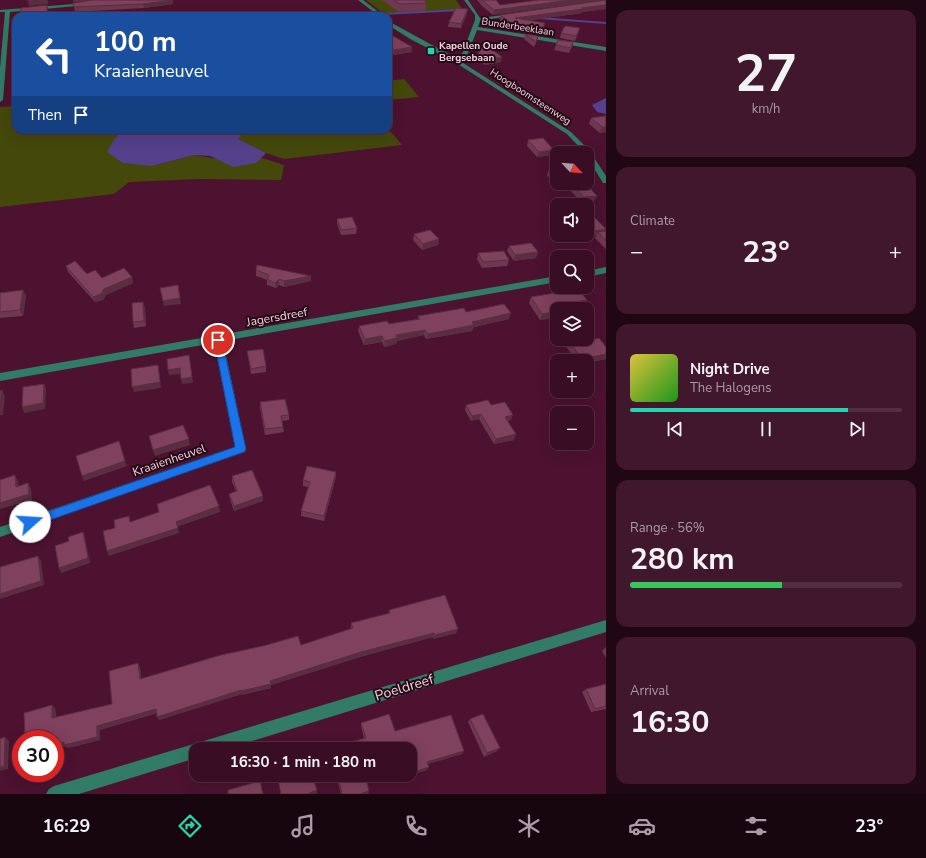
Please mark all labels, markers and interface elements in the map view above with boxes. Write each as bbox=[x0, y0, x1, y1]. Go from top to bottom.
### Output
street label: Bunderbeeklaan bbox=[480, 14, 555, 40]
text: 100 m bbox=[94, 23, 177, 61]
icon: left bbox=[28, 28, 80, 80]
text: 27 bbox=[735, 38, 797, 109]
place label: Kapellen Oude Bergsebaan bbox=[439, 39, 508, 65]
marker: Kapellen Oude Bergsebaan bbox=[426, 46, 436, 56]
text: Kraaienheuvel bbox=[94, 59, 209, 83]
street label: Hoogboomsteenweg bbox=[487, 65, 574, 128]
text: km/h bbox=[752, 100, 780, 118]
icon: arrive bbox=[70, 104, 92, 126]
text: Then bbox=[28, 105, 62, 125]
north arrow bbox=[550, 146, 594, 190]
map controls bbox=[550, 146, 594, 450]
button: sound bbox=[550, 198, 594, 242]
text: Climate bbox=[630, 212, 675, 230]
text: 23° bbox=[742, 232, 790, 273]
text: − bbox=[630, 237, 643, 267]
text: + bbox=[889, 237, 902, 267]
button: search bbox=[550, 250, 594, 294]
button: layers bbox=[550, 302, 594, 346]
street label: Jagersdreef bbox=[244, 304, 310, 330]
pin bbox=[201, 323, 235, 357]
icon: arrive bbox=[207, 329, 229, 351]
button: + bbox=[550, 354, 594, 398]
text: Night Drive bbox=[690, 359, 770, 379]
text: The Halogens bbox=[690, 379, 771, 397]
button: − bbox=[550, 406, 594, 450]
icon: previous bbox=[664, 418, 686, 440]
icon: pause bbox=[755, 418, 777, 440]
icon: next bbox=[846, 418, 868, 440]
street label: Kraaienheuvel bbox=[130, 440, 208, 480]
position arrow bbox=[9, 501, 51, 543]
text: Range · 56% bbox=[630, 519, 705, 537]
text: 280 km bbox=[630, 539, 735, 580]
street label: Poeldreef bbox=[372, 669, 436, 705]
text: Arrival bbox=[630, 682, 669, 700]
text: 16:30 bbox=[630, 702, 709, 743]
speed limit sign: 30 bbox=[12, 730, 64, 782]
text: 16:30 · 1 min · 180 m bbox=[230, 752, 376, 772]
icon: directions bbox=[176, 812, 204, 840]
icon: music bbox=[289, 812, 317, 840]
icon: phone bbox=[402, 812, 430, 840]
icon: climate bbox=[515, 812, 543, 840]
icon: car bbox=[628, 812, 656, 840]
icon: filters bbox=[742, 812, 770, 840]
text: 16:29 bbox=[43, 814, 90, 838]
text: 23° bbox=[855, 814, 883, 838]

